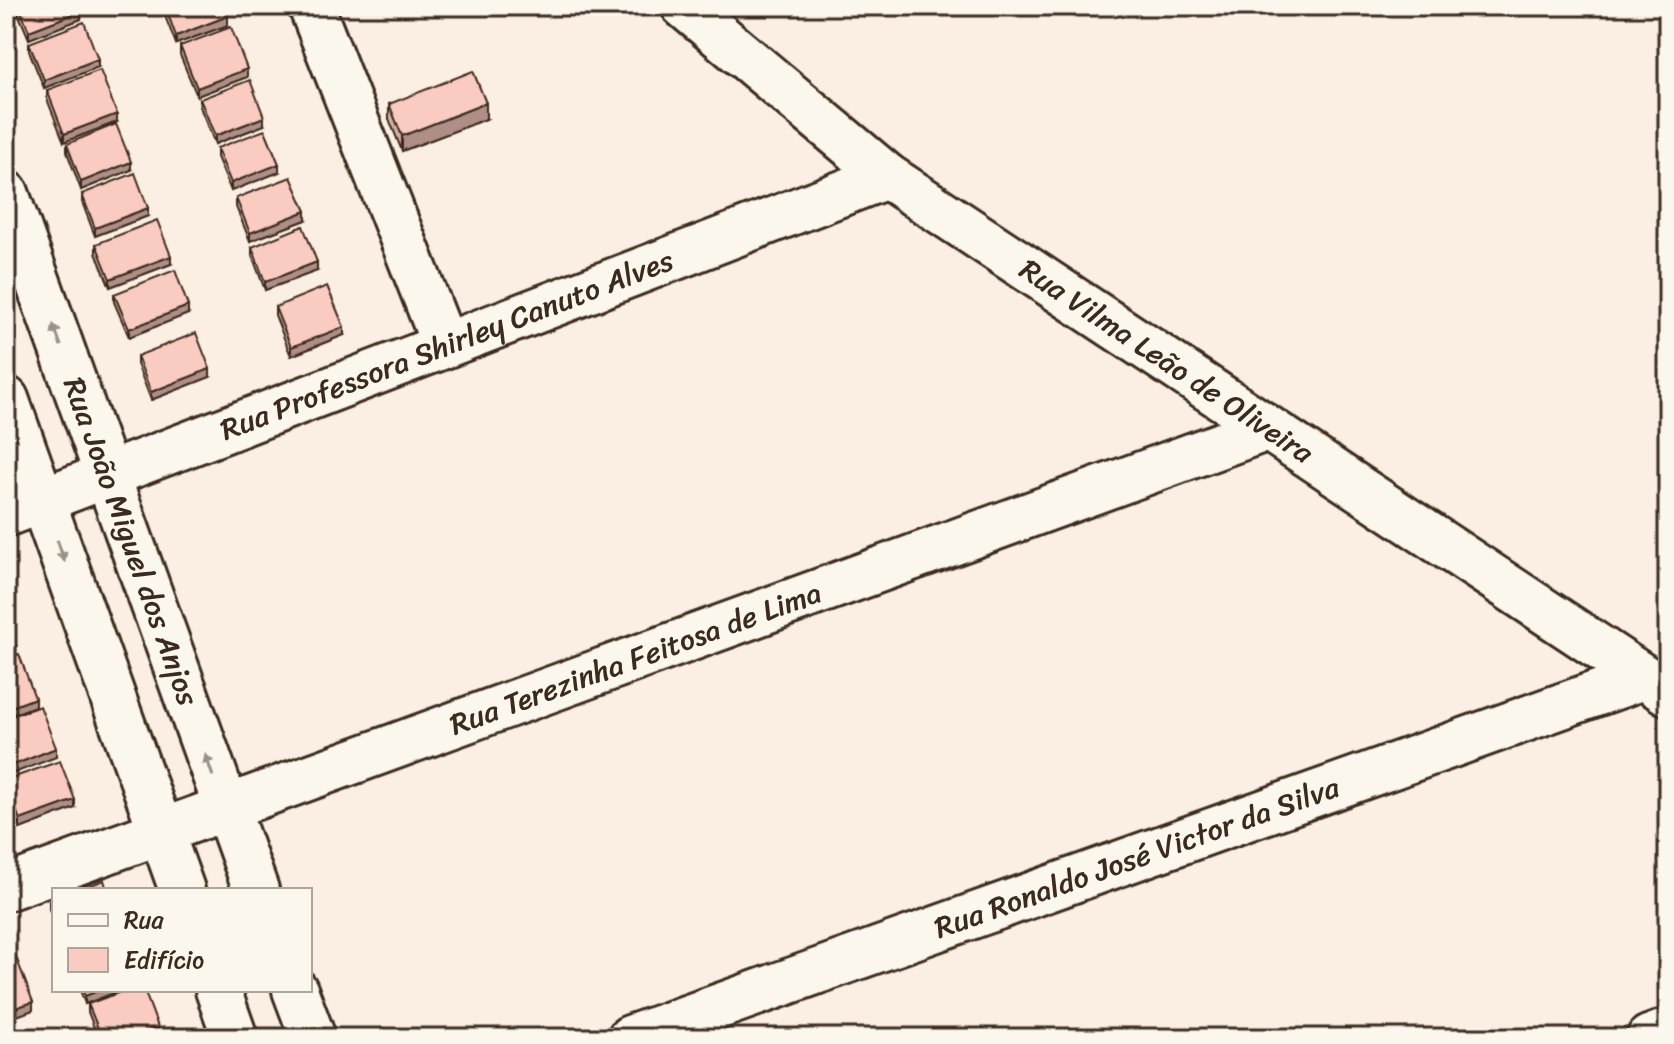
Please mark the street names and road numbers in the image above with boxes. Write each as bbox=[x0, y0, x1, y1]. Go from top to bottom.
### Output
street label: Rua Professora Shirley Canuto Alves bbox=[212, 233, 682, 456]
street label: Rua Vilma Leão de Oliveira bbox=[1008, 244, 1326, 479]
street label: Rua João Miguel dos Anjos bbox=[47, 369, 215, 713]
street label: Rua Terezinha Feitosa de Lima bbox=[442, 566, 829, 751]
street label: Rua Ronaldo José Victor da Silva bbox=[927, 760, 1348, 954]

